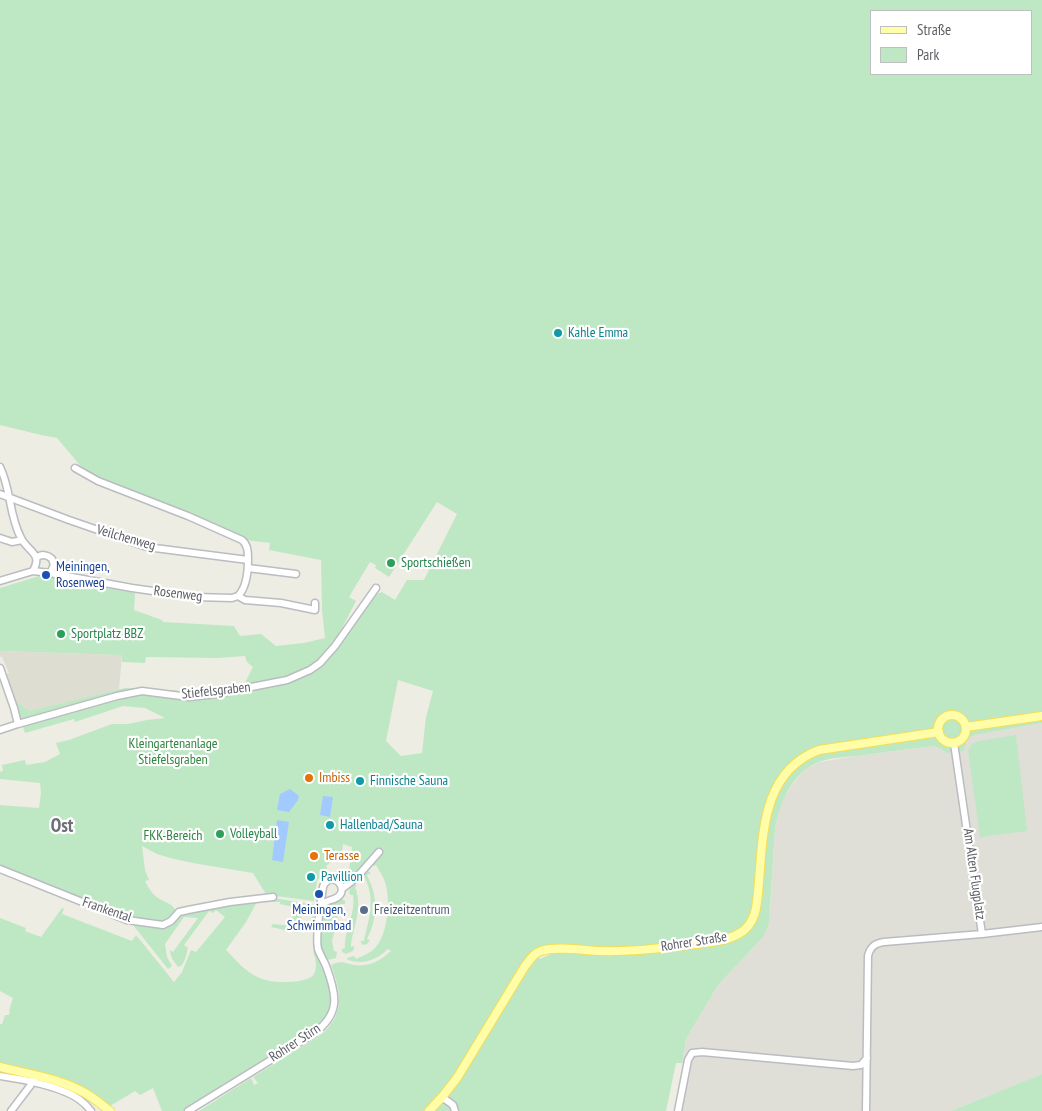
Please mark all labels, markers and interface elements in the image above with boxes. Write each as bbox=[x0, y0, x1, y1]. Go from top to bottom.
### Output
legend bbox=[870, 10, 1032, 75]
text: Straße bbox=[917, 20, 951, 39]
text: Park bbox=[917, 45, 939, 64]
place label: Kahle Emma bbox=[568, 325, 628, 341]
marker: Kahle Emma bbox=[552, 327, 564, 339]
street label: Veilchenweg bbox=[94, 522, 158, 554]
place label: Sportschießen bbox=[401, 555, 471, 571]
marker: Sportschießen bbox=[385, 557, 397, 569]
place label: Meiningen, Rosenweg bbox=[56, 559, 110, 592]
marker: Meiningen, Rosenweg bbox=[40, 569, 52, 581]
street label: Rosenweg bbox=[153, 583, 203, 605]
place label: Sportplatz BBZ bbox=[71, 626, 143, 642]
marker: Sportplatz BBZ bbox=[55, 628, 67, 640]
street label: Stiefelsgraben bbox=[181, 679, 251, 703]
park label: Kleingartenanlage Stiefelsgraben bbox=[128, 736, 218, 769]
place label: Imbiss bbox=[319, 770, 350, 786]
marker: Imbiss bbox=[303, 772, 315, 784]
place label: Finnische Sauna bbox=[370, 773, 448, 789]
marker: Finnische Sauna bbox=[354, 775, 366, 787]
district label: Ost bbox=[51, 816, 73, 838]
place label: Hallenbad/Sauna bbox=[340, 817, 423, 833]
marker: Hallenbad/Sauna bbox=[324, 819, 336, 831]
place label: Volleyball bbox=[230, 826, 277, 842]
street label: Am Alten Flugplatz bbox=[959, 827, 989, 921]
park label: FKK-Bereich bbox=[144, 828, 202, 844]
marker: Volleyball bbox=[214, 828, 226, 840]
place label: Terasse bbox=[324, 848, 359, 864]
marker: Terasse bbox=[308, 850, 320, 862]
place label: Pavillion bbox=[321, 869, 363, 885]
marker: Pavillion bbox=[305, 871, 317, 883]
marker: Meiningen, Schwimmbad bbox=[313, 888, 325, 900]
street label: Frankental bbox=[80, 894, 134, 926]
place label: Meiningen, Schwimmbad bbox=[287, 902, 351, 934]
place label: Freizeitzentrum bbox=[374, 902, 450, 918]
marker: Freizeitzentrum bbox=[358, 904, 370, 916]
street label: Rohrer Straße bbox=[660, 928, 728, 956]
street label: Rohrer Stirn bbox=[266, 1020, 324, 1066]

